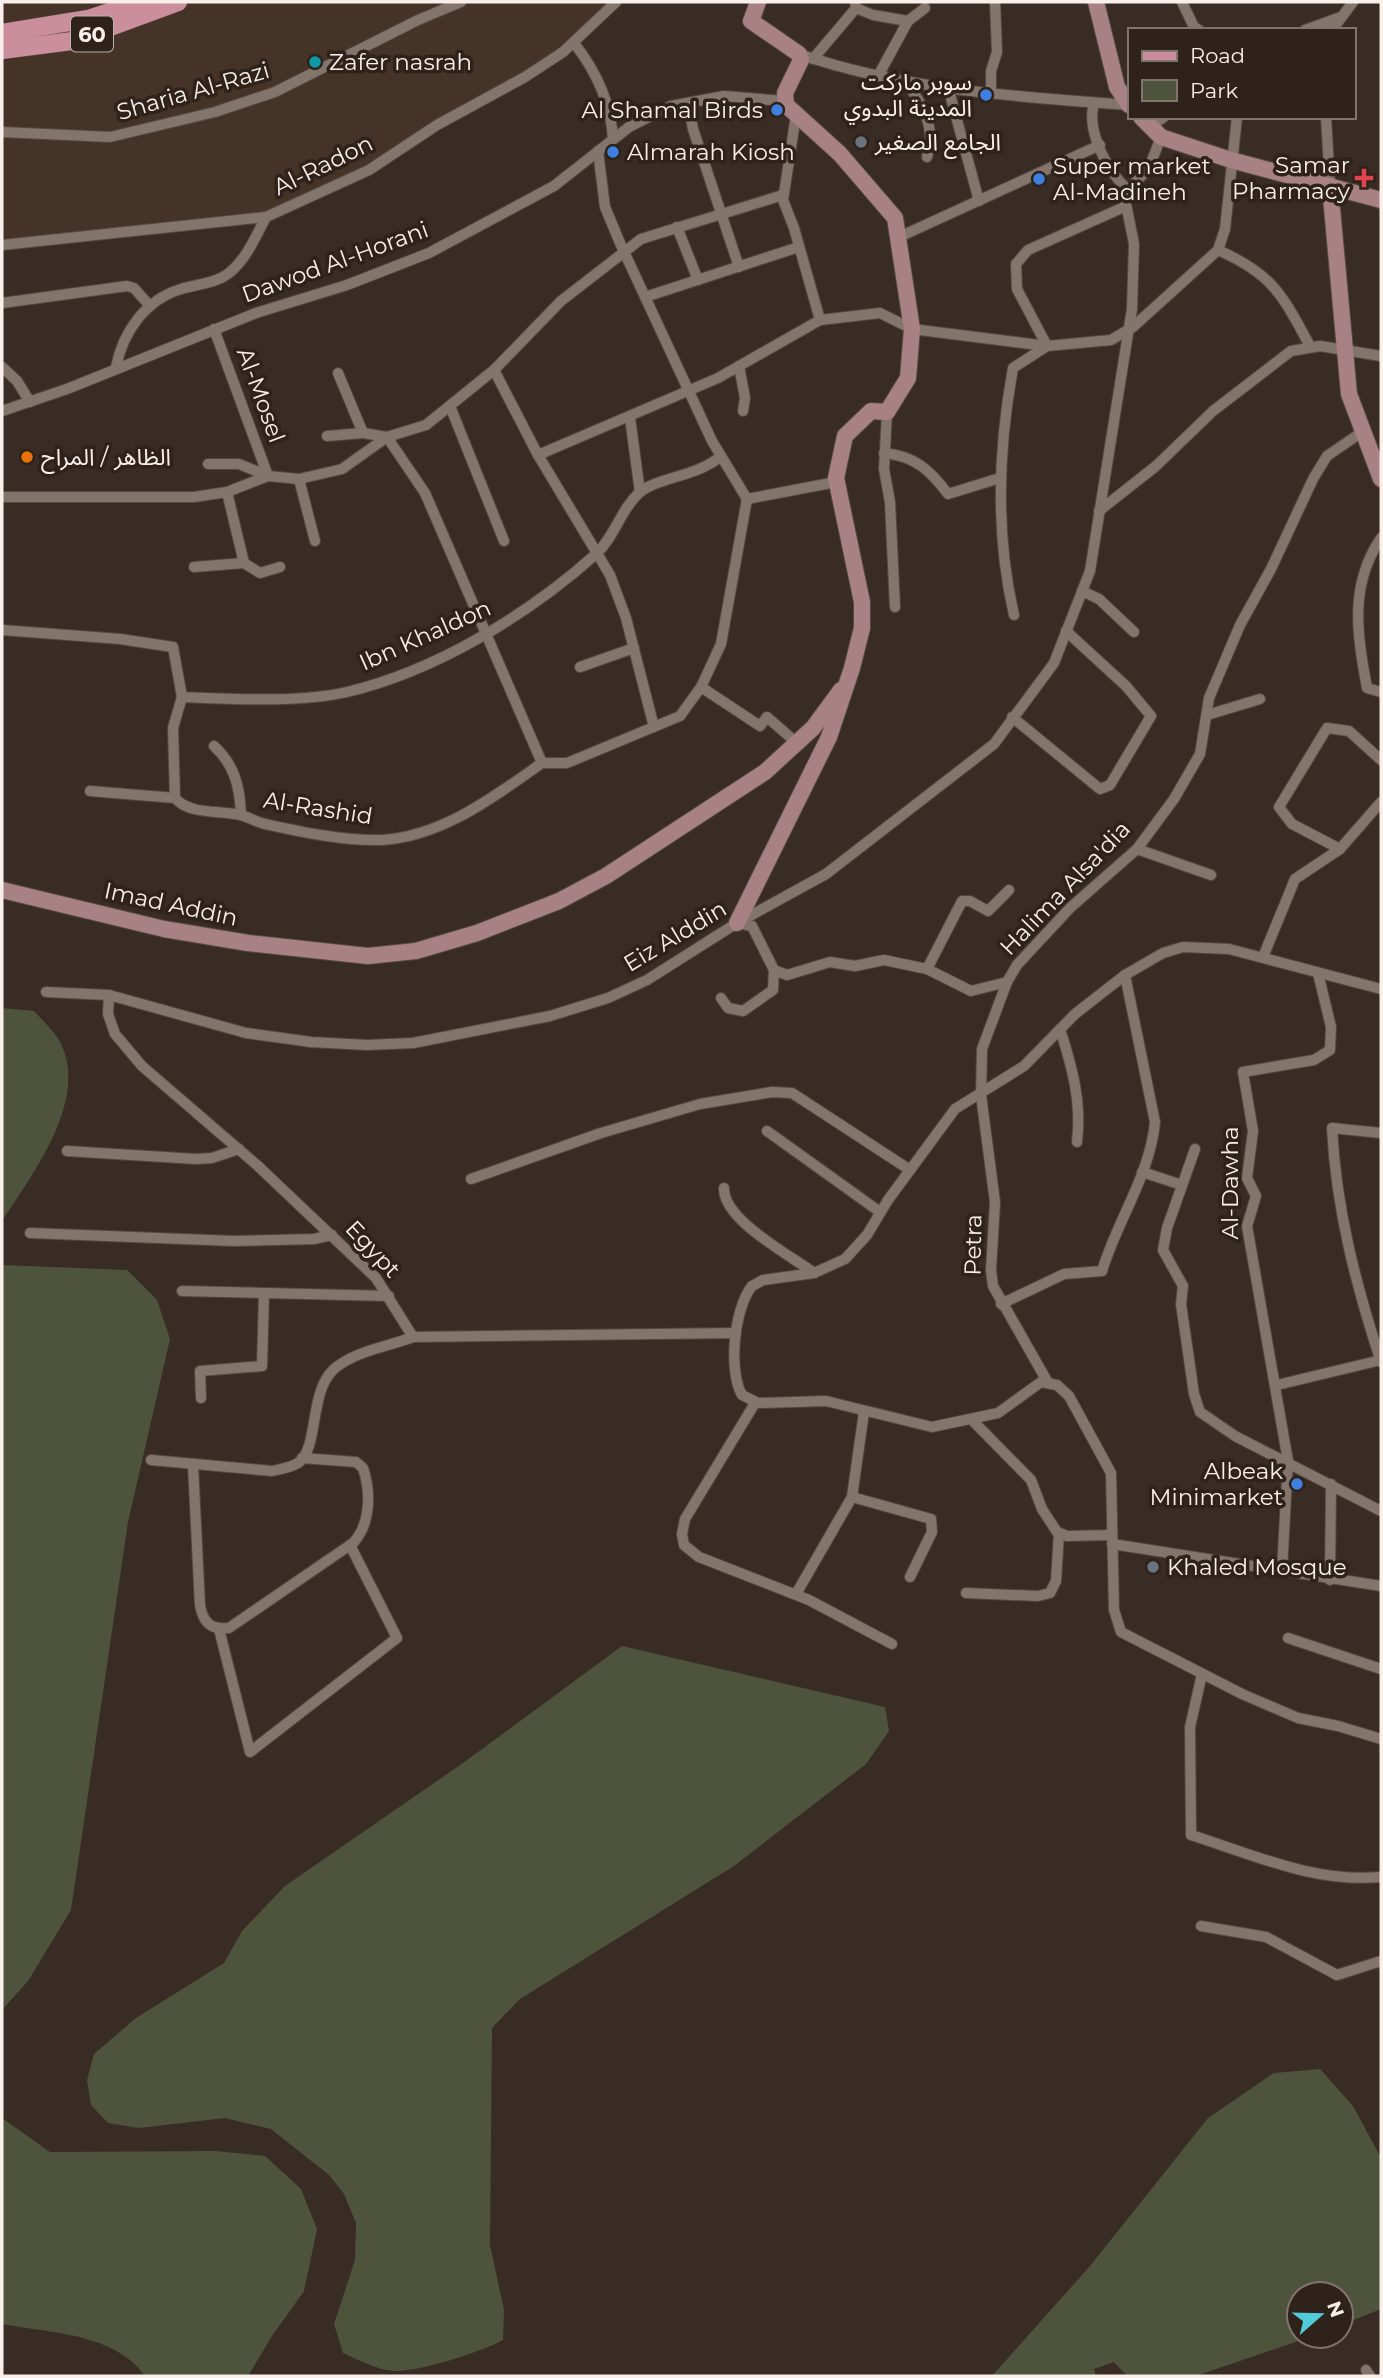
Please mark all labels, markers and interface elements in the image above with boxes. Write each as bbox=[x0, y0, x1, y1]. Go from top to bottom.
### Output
road number: 60 bbox=[71, 16, 113, 52]
legend bbox=[1128, 28, 1355, 119]
text: Road bbox=[1190, 43, 1245, 68]
place label: Zafer nasrah bbox=[329, 48, 472, 76]
marker: Zafer nasrah bbox=[307, 54, 323, 70]
street label: Sharia Al-Razi bbox=[113, 56, 273, 126]
place label: سوبر ماركت المدينة البدوي bbox=[844, 68, 972, 125]
text: Park bbox=[1190, 78, 1238, 103]
marker: سوبر ماركت المدينة البدوي bbox=[978, 87, 994, 103]
place label: Al Shamal Birds bbox=[582, 96, 763, 124]
marker: Al Shamal Birds bbox=[769, 102, 785, 118]
place label: الجامع الصغير bbox=[874, 128, 1001, 159]
street label: Al-Radon bbox=[269, 129, 377, 201]
marker: الجامع الصغير bbox=[853, 134, 869, 150]
place label: Almarah Kiosh bbox=[627, 138, 795, 166]
marker: Almarah Kiosh bbox=[605, 144, 621, 160]
place label: Samar Pharmacy bbox=[1232, 151, 1351, 205]
place label: Super market Al-Madineh bbox=[1053, 152, 1211, 206]
marker: Samar Pharmacy bbox=[1356, 170, 1372, 186]
marker: Super market Al-Madineh bbox=[1031, 171, 1047, 187]
street label: Dawod Al-Horani bbox=[238, 215, 432, 309]
street label: Al-Mosel bbox=[231, 344, 291, 446]
place label: الظاهر / المراح bbox=[41, 443, 171, 474]
marker: الظاهر / المراح bbox=[19, 449, 35, 465]
street label: Ibn Khaldon bbox=[355, 593, 495, 677]
street label: Al-Rashid bbox=[261, 786, 375, 830]
street label: Halima Alsa'dia bbox=[994, 815, 1136, 961]
street label: Imad Addin bbox=[102, 876, 240, 932]
street label: Eiz Alddin bbox=[619, 894, 731, 978]
street label: Al-Dawha bbox=[1216, 1126, 1244, 1240]
street label: Egypt bbox=[339, 1214, 407, 1284]
street label: Petra bbox=[958, 1214, 988, 1276]
place label: Albeak Minimarket bbox=[1150, 1457, 1283, 1511]
marker: Albeak Minimarket bbox=[1289, 1476, 1305, 1492]
place label: Khaled Mosque bbox=[1167, 1553, 1347, 1581]
marker: Khaled Mosque bbox=[1145, 1559, 1161, 1575]
north arrow bbox=[1285, 2280, 1355, 2350]
text: N bbox=[1322, 2298, 1349, 2321]

